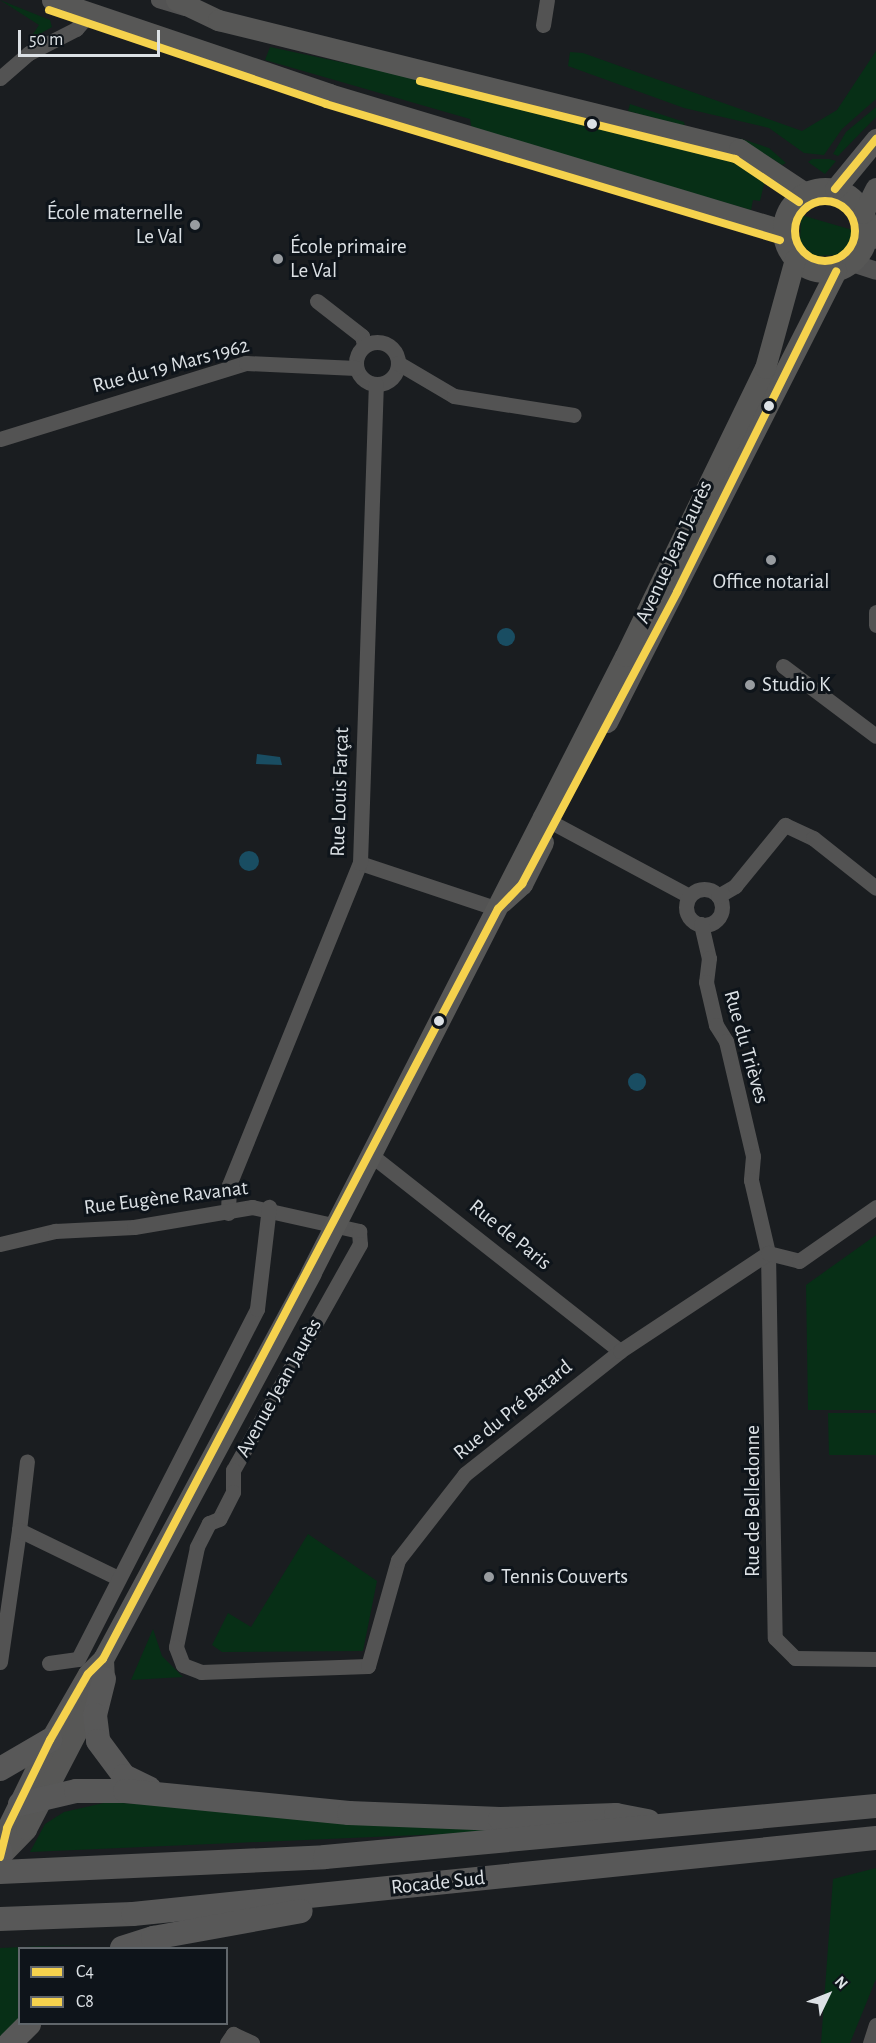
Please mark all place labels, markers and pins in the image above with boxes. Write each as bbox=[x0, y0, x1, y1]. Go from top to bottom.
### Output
unlabelled marker bbox=[586, 118, 598, 130]
place label: École maternelle Le Val bbox=[47, 200, 183, 250]
marker: École maternelle Le Val bbox=[188, 218, 202, 232]
place label: École primaire Le Val bbox=[290, 234, 407, 284]
marker: École primaire Le Val bbox=[271, 252, 285, 266]
unlabelled marker bbox=[763, 400, 775, 412]
marker: Office notarial bbox=[764, 553, 778, 567]
place label: Office notarial bbox=[713, 569, 829, 595]
place label: Studio K bbox=[762, 672, 831, 698]
marker: Studio K bbox=[743, 678, 757, 692]
unlabelled marker bbox=[433, 1015, 445, 1027]
place label: Tennis Couverts bbox=[501, 1564, 628, 1590]
marker: Tennis Couverts bbox=[482, 1570, 496, 1584]

